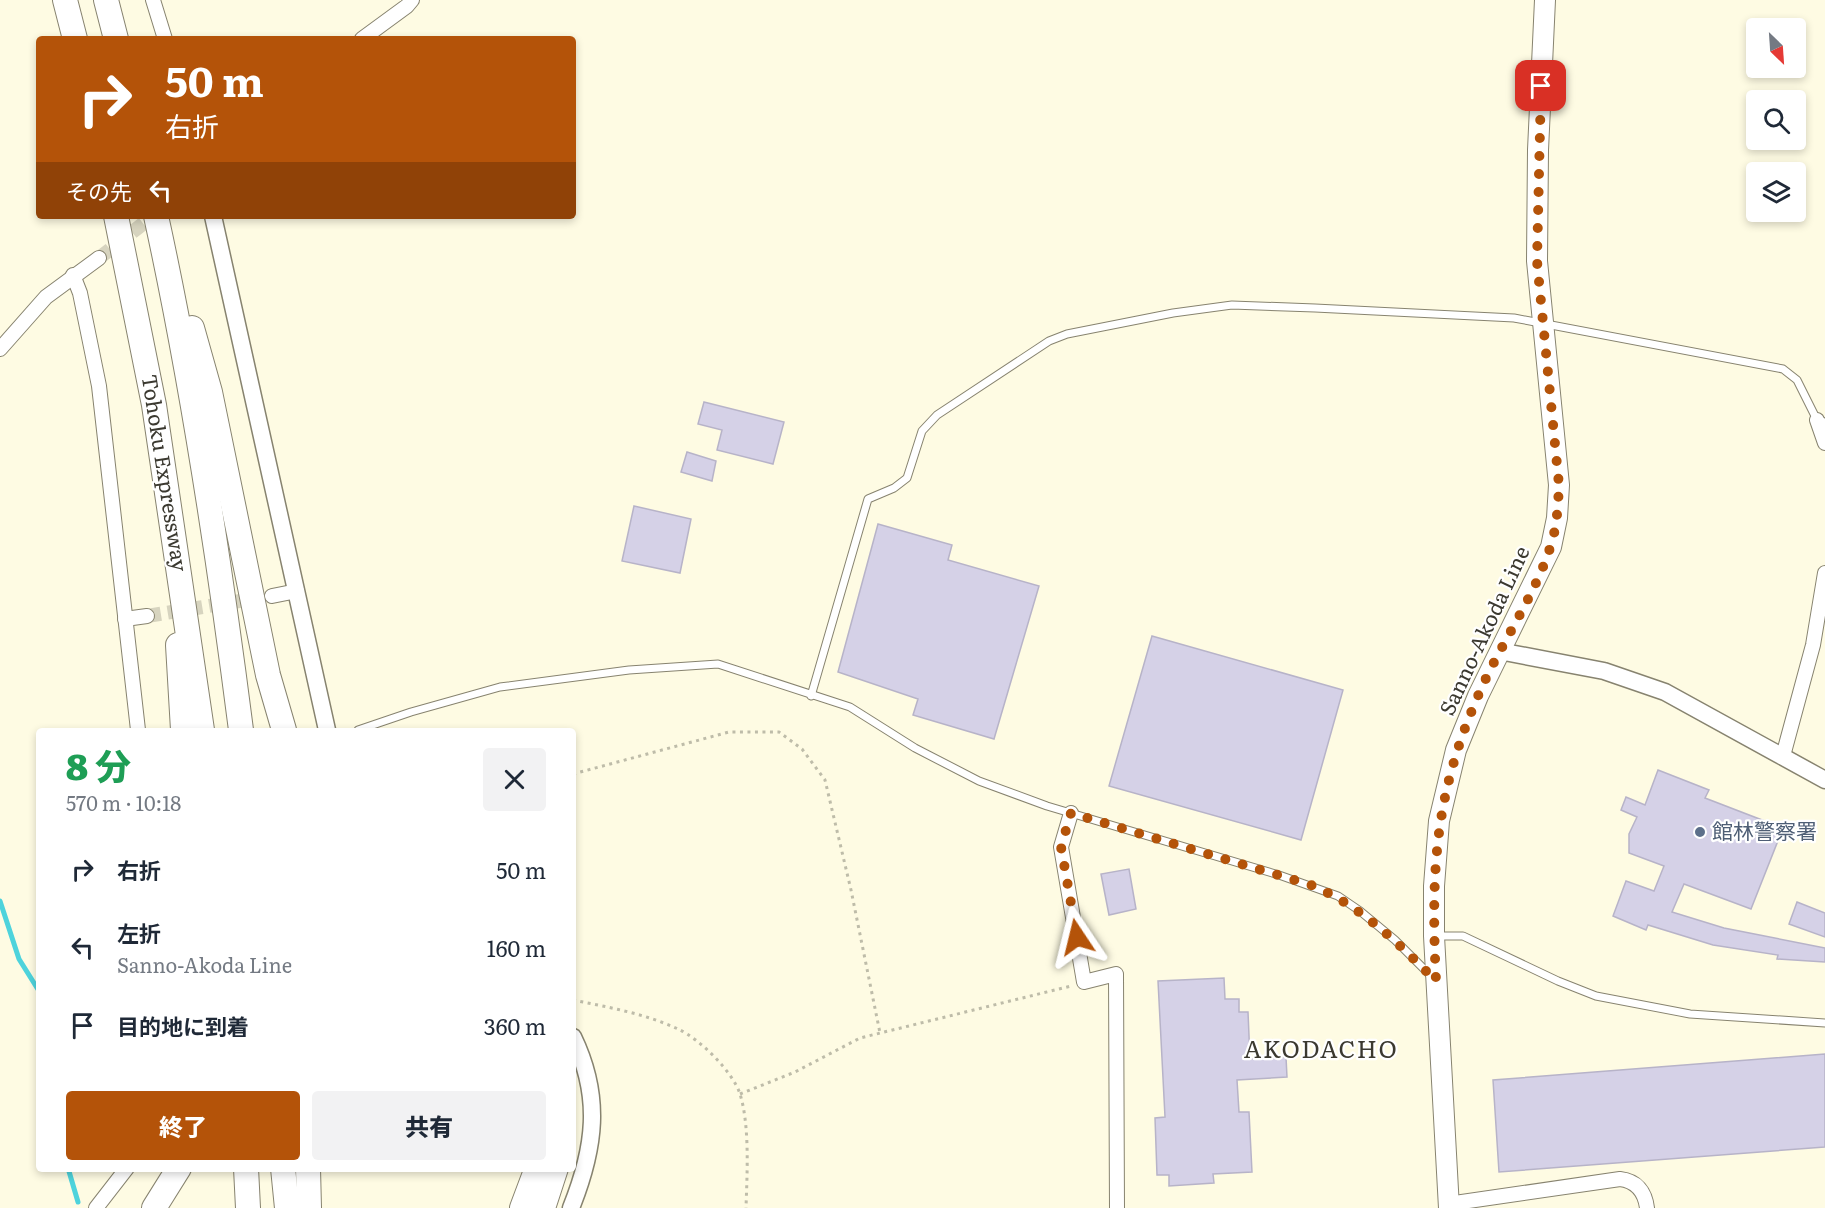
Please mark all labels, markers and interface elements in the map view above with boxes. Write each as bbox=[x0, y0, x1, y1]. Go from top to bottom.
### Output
north arrow bbox=[1746, 18, 1806, 78]
map controls bbox=[1746, 18, 1806, 222]
text: 50 m bbox=[165, 48, 264, 110]
icon: right bbox=[66, 60, 144, 138]
pin bbox=[1515, 60, 1566, 111]
icon: arrive bbox=[1524, 69, 1557, 102]
button: search bbox=[1746, 90, 1806, 150]
text: 右折 bbox=[165, 105, 219, 145]
button: layers bbox=[1746, 162, 1806, 222]
text: その先 bbox=[66, 174, 132, 207]
icon: left bbox=[144, 174, 177, 207]
street label: Tohoku Expressway bbox=[136, 372, 198, 574]
street label: Sanno-Akoda Line bbox=[1430, 540, 1536, 720]
text: 8 分 bbox=[66, 738, 131, 791]
button: close bbox=[483, 748, 546, 811]
text: 570 m · 10:18 bbox=[66, 787, 181, 817]
place label: 館林警察署 bbox=[1712, 814, 1817, 845]
marker: 館林警察署 bbox=[1693, 825, 1707, 839]
icon: right bbox=[66, 853, 99, 886]
text: 右折 bbox=[117, 853, 161, 886]
text: 50 m bbox=[496, 853, 546, 886]
position arrow bbox=[1045, 905, 1109, 969]
text: 左折 bbox=[117, 916, 161, 949]
icon: left bbox=[66, 931, 99, 964]
text: 160 m bbox=[487, 931, 546, 964]
text: Sanno-Akoda Line bbox=[117, 949, 292, 979]
icon: arrive bbox=[66, 1009, 99, 1042]
text: 目的地に到着 bbox=[117, 1009, 249, 1042]
text: 360 m bbox=[484, 1009, 546, 1042]
district label: AKODACHO bbox=[1244, 1030, 1398, 1065]
button: 終了 bbox=[66, 1091, 300, 1160]
button: 共有 bbox=[312, 1091, 546, 1160]

